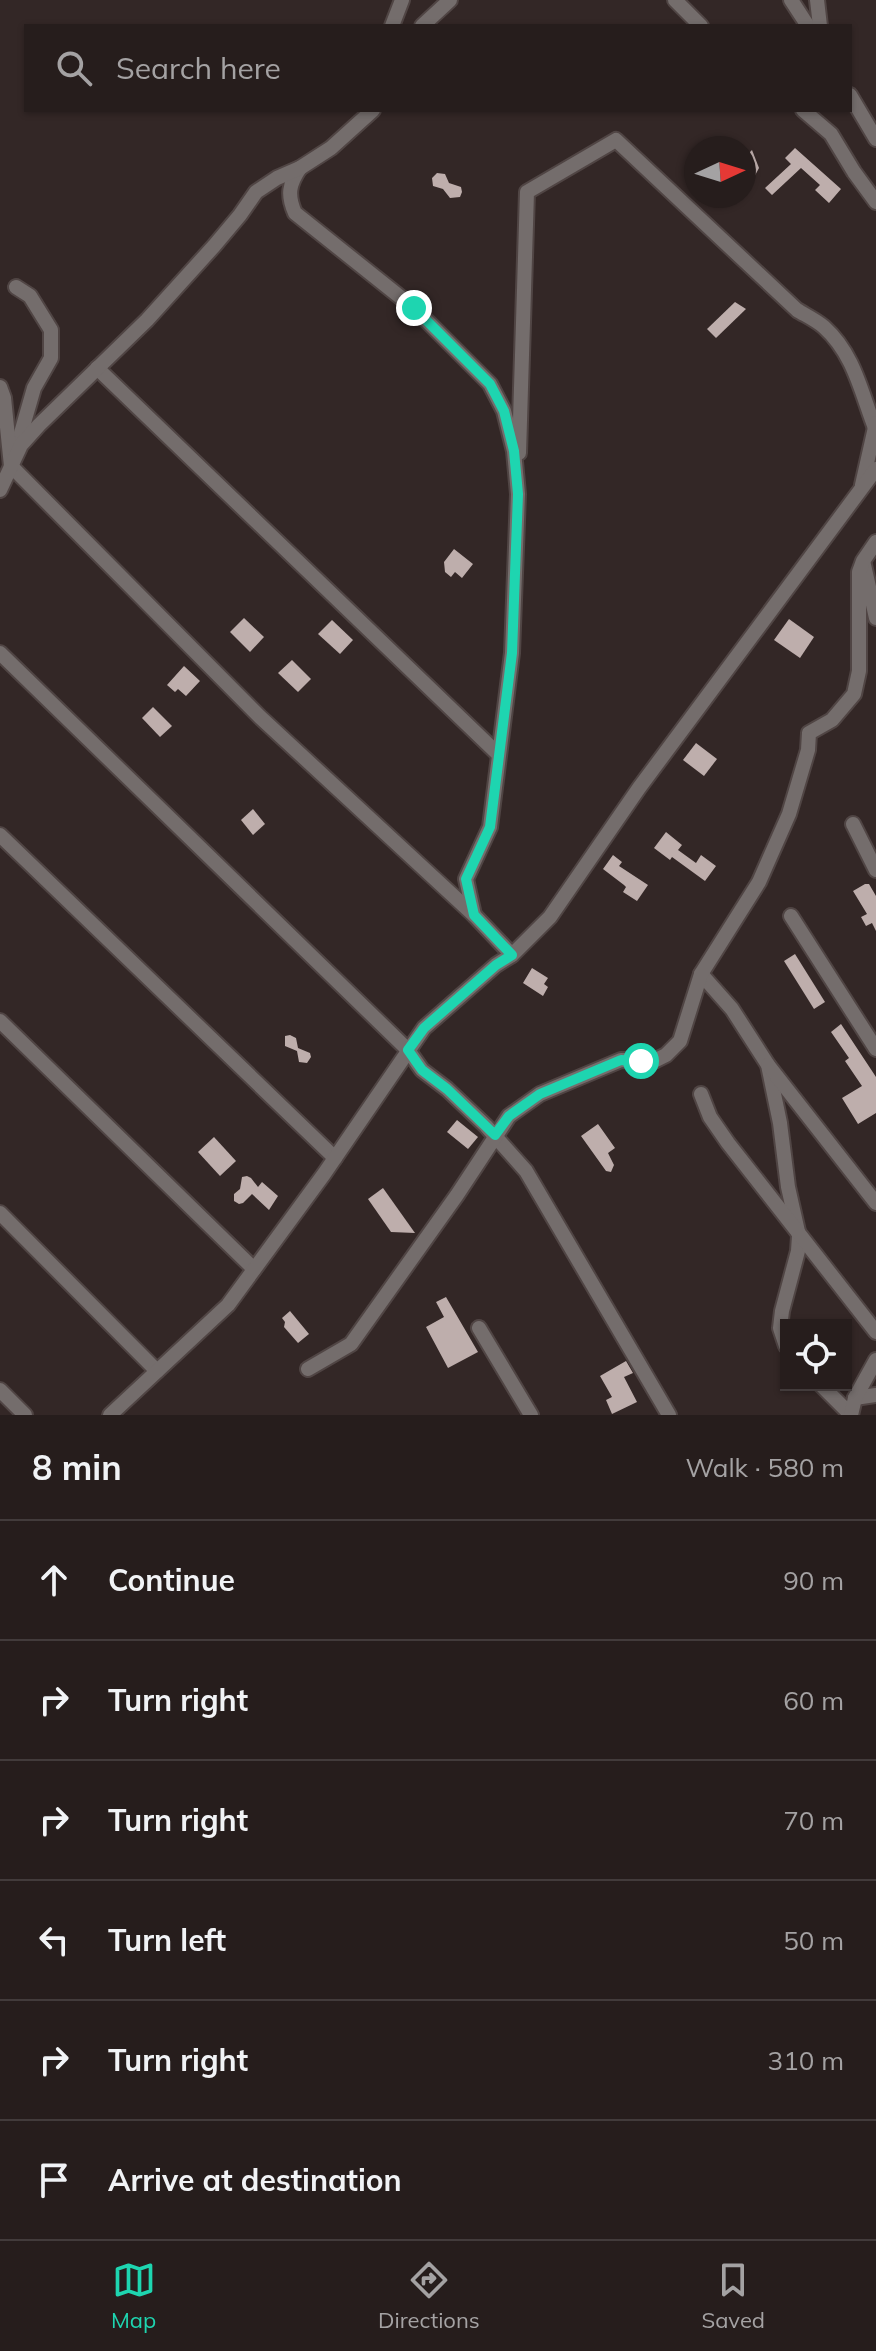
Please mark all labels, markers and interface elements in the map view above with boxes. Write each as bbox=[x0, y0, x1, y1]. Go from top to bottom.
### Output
search box bbox=[24, 24, 852, 112]
icon: search bbox=[52, 46, 96, 90]
text: Search here bbox=[116, 49, 281, 87]
north arrow bbox=[684, 136, 756, 208]
route end bbox=[396, 290, 432, 326]
route start bbox=[623, 1043, 659, 1079]
map controls bbox=[780, 1319, 852, 1391]
button: locate bbox=[780, 1319, 852, 1391]
text: 8 min bbox=[32, 1446, 122, 1489]
text: Walk · 580 m bbox=[685, 1451, 844, 1484]
icon: ahead bbox=[32, 1558, 76, 1602]
text: Continue bbox=[108, 1561, 235, 1599]
text: 90 m bbox=[783, 1564, 844, 1597]
icon: right bbox=[32, 1678, 76, 1722]
text: Turn right bbox=[108, 1681, 248, 1719]
text: 60 m bbox=[783, 1684, 844, 1717]
icon: right bbox=[32, 1798, 76, 1842]
text: Turn right bbox=[108, 1801, 248, 1839]
text: 70 m bbox=[783, 1804, 844, 1837]
icon: left bbox=[32, 1918, 76, 1962]
text: Turn left bbox=[108, 1921, 226, 1959]
text: 50 m bbox=[783, 1924, 844, 1957]
icon: right bbox=[32, 2038, 76, 2082]
text: Turn right bbox=[108, 2041, 248, 2079]
text: 310 m bbox=[768, 2044, 844, 2077]
icon: arrive bbox=[32, 2158, 76, 2202]
text: Arrive at destination bbox=[108, 2161, 402, 2199]
tab: Map bbox=[111, 2258, 156, 2334]
tab: Directions bbox=[378, 2258, 480, 2334]
tab: Saved bbox=[702, 2258, 765, 2334]

